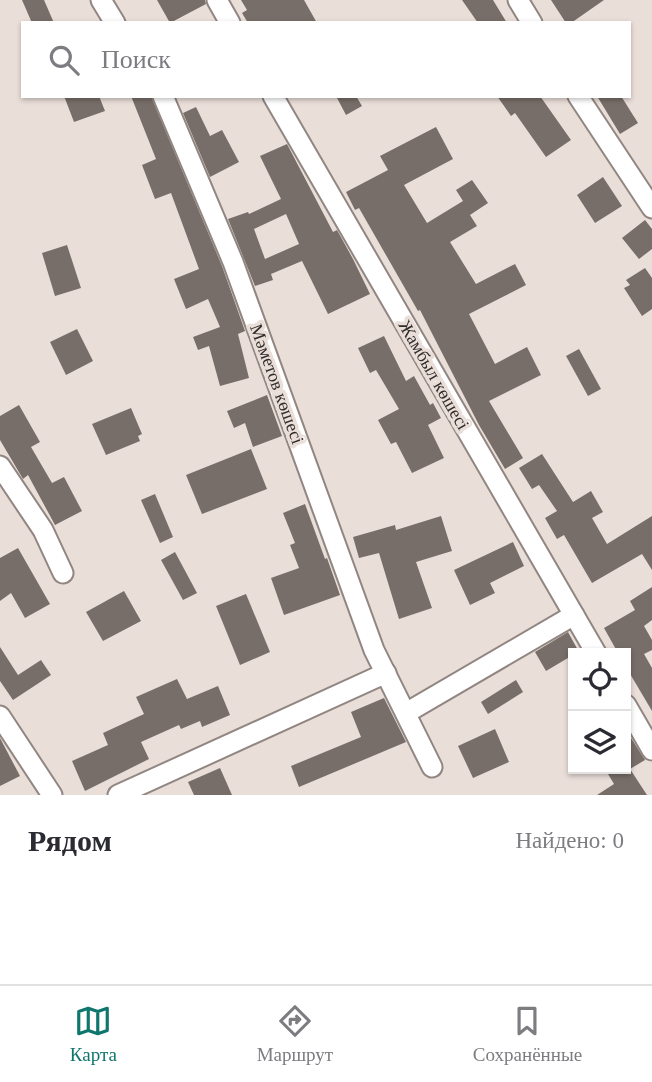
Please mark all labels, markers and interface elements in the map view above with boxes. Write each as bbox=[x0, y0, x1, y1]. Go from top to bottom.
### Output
search box bbox=[21, 21, 631, 98]
icon: search bbox=[45, 41, 83, 79]
text: Поиск bbox=[101, 45, 171, 74]
street label: Жамбыл көшесі bbox=[395, 317, 473, 433]
street label: Мәметов көшесі bbox=[246, 321, 308, 447]
map controls bbox=[568, 648, 631, 774]
button: locate bbox=[568, 648, 631, 711]
button: layers bbox=[568, 711, 631, 774]
text: Рядом bbox=[28, 824, 112, 857]
text: Найдено: 0 bbox=[516, 828, 624, 853]
tab: Карта bbox=[70, 1002, 117, 1066]
tab: Маршрут bbox=[257, 1002, 333, 1066]
tab: Сохранённые bbox=[473, 1002, 582, 1066]

